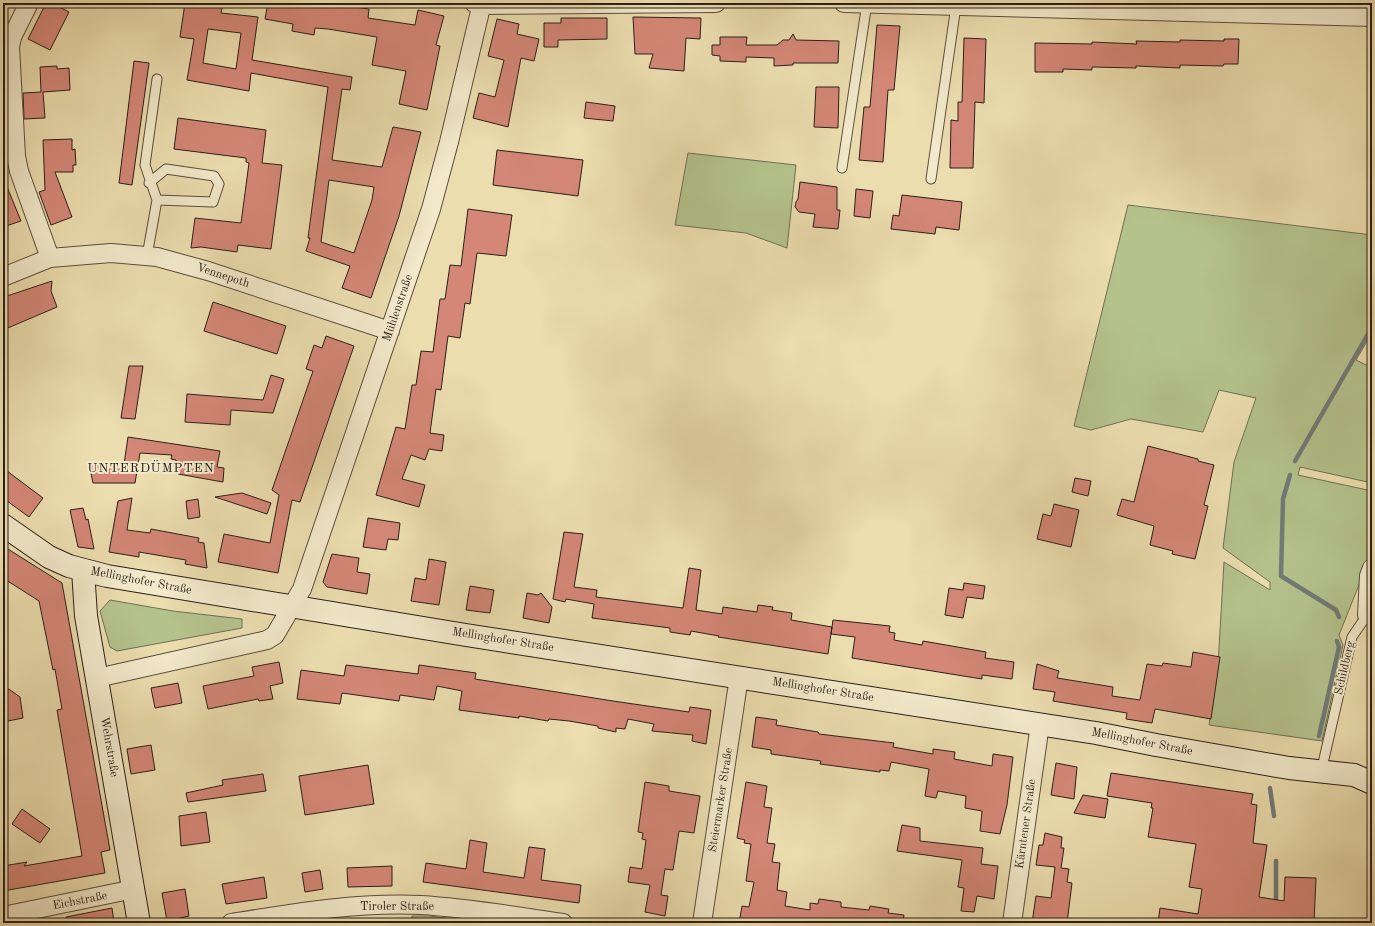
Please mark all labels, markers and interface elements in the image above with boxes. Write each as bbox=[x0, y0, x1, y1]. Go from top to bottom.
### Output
street label: Vennepoth bbox=[195, 262, 251, 290]
street label: Mühlenstraße bbox=[381, 272, 415, 343]
district label: UNTERDÜMPTEN bbox=[87, 459, 215, 475]
street label: Mellinghofer Straße bbox=[89, 565, 193, 597]
street label: Mellinghofer Straße bbox=[451, 626, 555, 654]
street label: Schildberg bbox=[1333, 639, 1357, 696]
street label: Mellinghofer Straße bbox=[771, 676, 875, 704]
street label: Wehrstraße bbox=[98, 716, 120, 778]
street label: Mellinghofer Straße bbox=[1090, 726, 1194, 758]
street label: Steiermarker Straße bbox=[707, 746, 735, 853]
street label: Kärntener Straße bbox=[1014, 778, 1038, 870]
street label: Eichstraße bbox=[52, 890, 109, 912]
street label: Tiroler Straße bbox=[360, 901, 434, 913]

